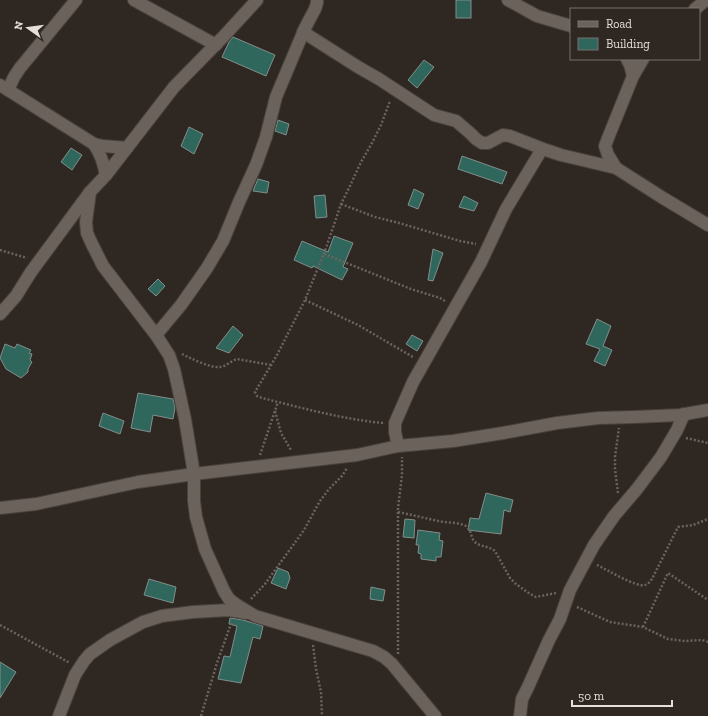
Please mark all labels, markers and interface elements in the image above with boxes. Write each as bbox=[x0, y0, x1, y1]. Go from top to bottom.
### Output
north arrow bbox=[8, 8, 48, 48]
legend bbox=[570, 8, 700, 60]
text: Road bbox=[606, 17, 632, 31]
text: N bbox=[11, 19, 26, 31]
text: Building bbox=[606, 37, 650, 51]
scale bar bbox=[572, 682, 672, 708]
text: 50 m bbox=[578, 689, 605, 703]

